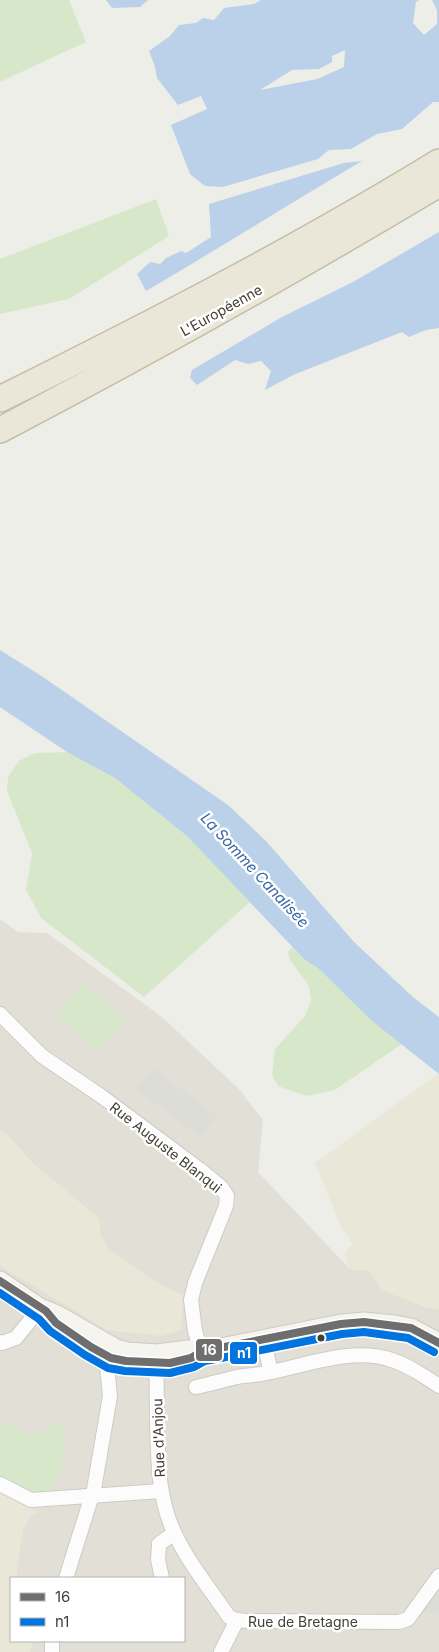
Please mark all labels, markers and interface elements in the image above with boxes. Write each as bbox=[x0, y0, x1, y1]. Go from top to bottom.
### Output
street label: L'Européenne bbox=[177, 281, 265, 339]
water label: La Somme Canalisée bbox=[197, 809, 313, 931]
street label: Rue Auguste Blanqui bbox=[107, 1098, 225, 1196]
unlabelled marker bbox=[316, 1333, 326, 1343]
line badge: 16 bbox=[195, 1338, 223, 1362]
text: 16 bbox=[201, 1341, 217, 1358]
line badge: n1 bbox=[229, 1341, 258, 1365]
text: n1 bbox=[237, 1344, 251, 1361]
street label: Rue d'Anjou bbox=[148, 1398, 168, 1478]
legend bbox=[10, 1577, 185, 1642]
text: 16 bbox=[55, 1587, 70, 1606]
text: n1 bbox=[55, 1612, 69, 1631]
street label: Rue de Bretagne bbox=[248, 1613, 358, 1630]

